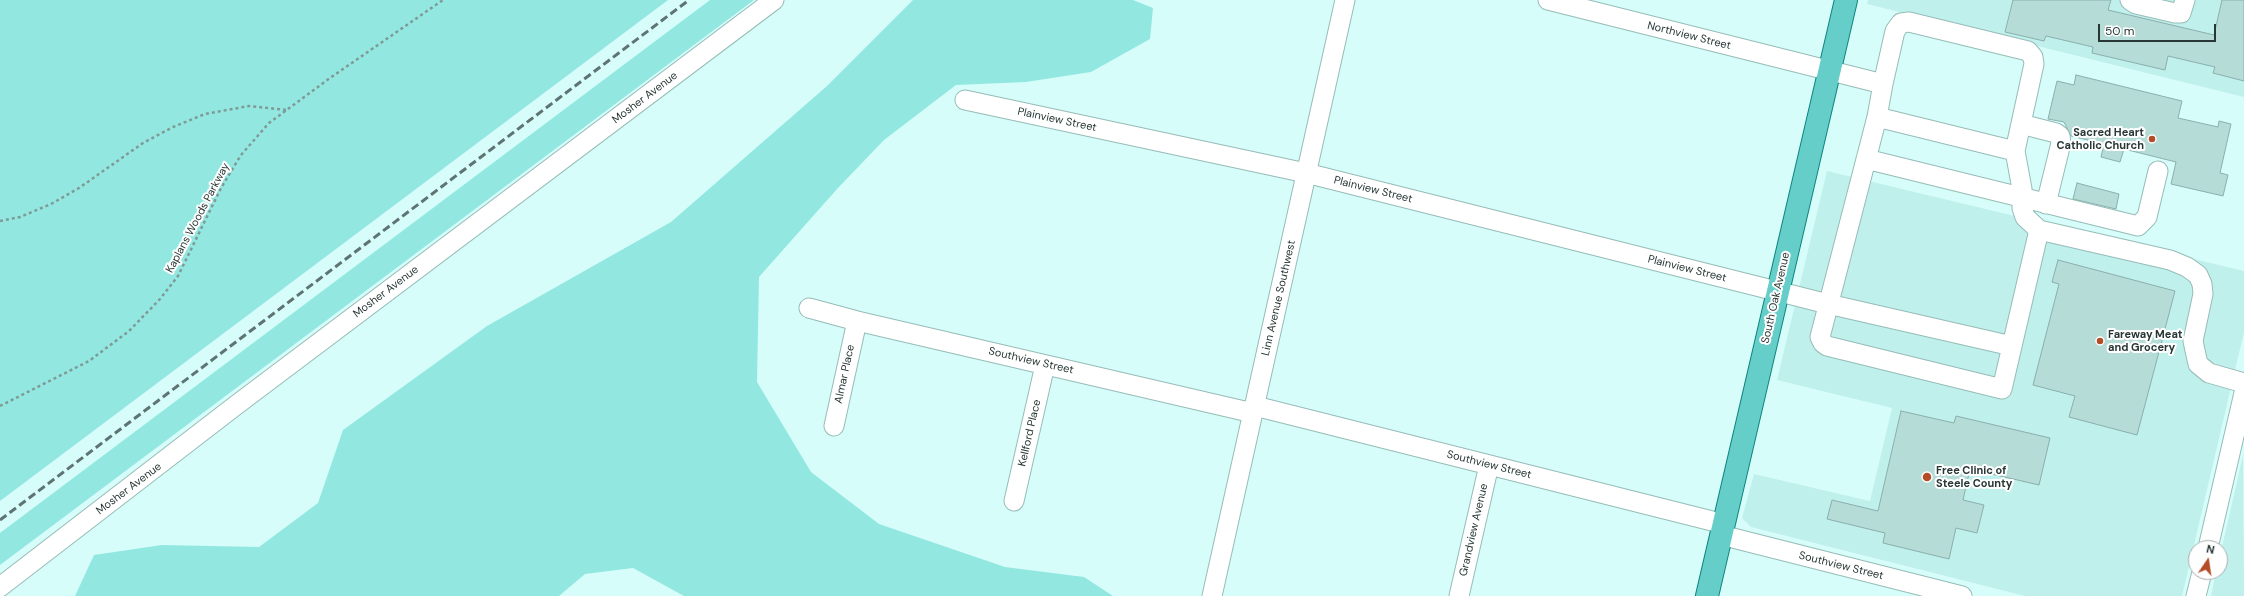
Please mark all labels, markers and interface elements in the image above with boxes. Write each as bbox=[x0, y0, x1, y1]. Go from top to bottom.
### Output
scale bar bbox=[2100, 16, 2218, 42]
street label: Northview Street bbox=[1646, 19, 1732, 53]
text: 50 m bbox=[2105, 23, 2134, 39]
street label: Mosher Avenue bbox=[610, 69, 680, 127]
street label: Plainview Street bbox=[1016, 105, 1098, 135]
place label: Sacred Heart Catholic Church bbox=[2056, 126, 2144, 152]
marker: Sacred Heart Catholic Church bbox=[2147, 134, 2157, 144]
street label: Kaplans Woods Parkway bbox=[163, 161, 233, 275]
street label: Plainview Street bbox=[1332, 174, 1414, 206]
street label: Linn Avenue Southwest bbox=[1259, 239, 1299, 357]
street label: South Oak Avenue bbox=[1759, 251, 1793, 345]
street label: Plainview Street bbox=[1646, 253, 1728, 285]
street label: Mosher Avenue bbox=[351, 263, 421, 321]
place label: Fareway Meat and Grocery bbox=[2108, 328, 2183, 354]
marker: Fareway Meat and Grocery bbox=[2095, 336, 2105, 346]
street label: Almar Place bbox=[832, 343, 858, 405]
street label: Southview Street bbox=[987, 345, 1075, 377]
street label: Kellford Place bbox=[1016, 398, 1044, 468]
street label: Southview Street bbox=[1445, 448, 1533, 482]
street label: Mosher Avenue bbox=[94, 460, 164, 518]
place label: Free Clinic of Steele County bbox=[1936, 464, 2012, 490]
marker: Free Clinic of Steele County bbox=[1921, 471, 1933, 483]
street label: Grandview Avenue bbox=[1457, 482, 1491, 578]
north arrow bbox=[2188, 540, 2228, 580]
text: N bbox=[2205, 542, 2216, 557]
street label: Southview Street bbox=[1797, 549, 1885, 583]

